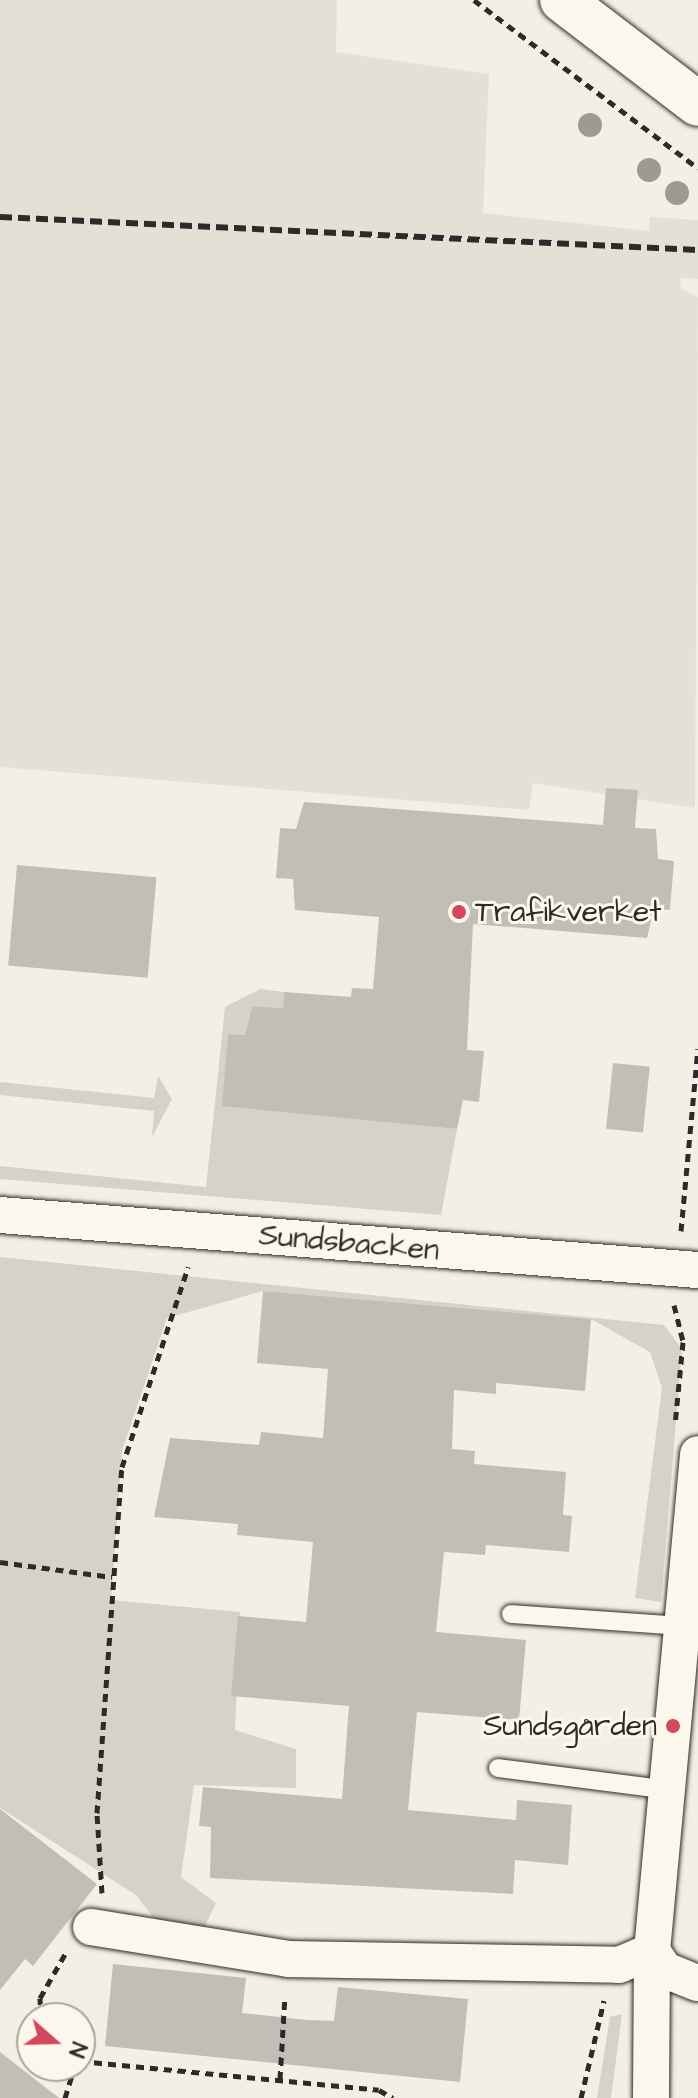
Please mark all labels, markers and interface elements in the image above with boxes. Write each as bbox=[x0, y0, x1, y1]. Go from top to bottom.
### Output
place label: Trafikverket bbox=[475, 894, 661, 930]
marker: Trafikverket bbox=[450, 903, 468, 921]
street label: Sundsbacken bbox=[257, 1217, 441, 1269]
place label: Sundsgården bbox=[483, 1708, 657, 1744]
marker: Sundsgården bbox=[664, 1717, 682, 1735]
north arrow bbox=[16, 2002, 96, 2082]
text: N bbox=[60, 2038, 94, 2061]

